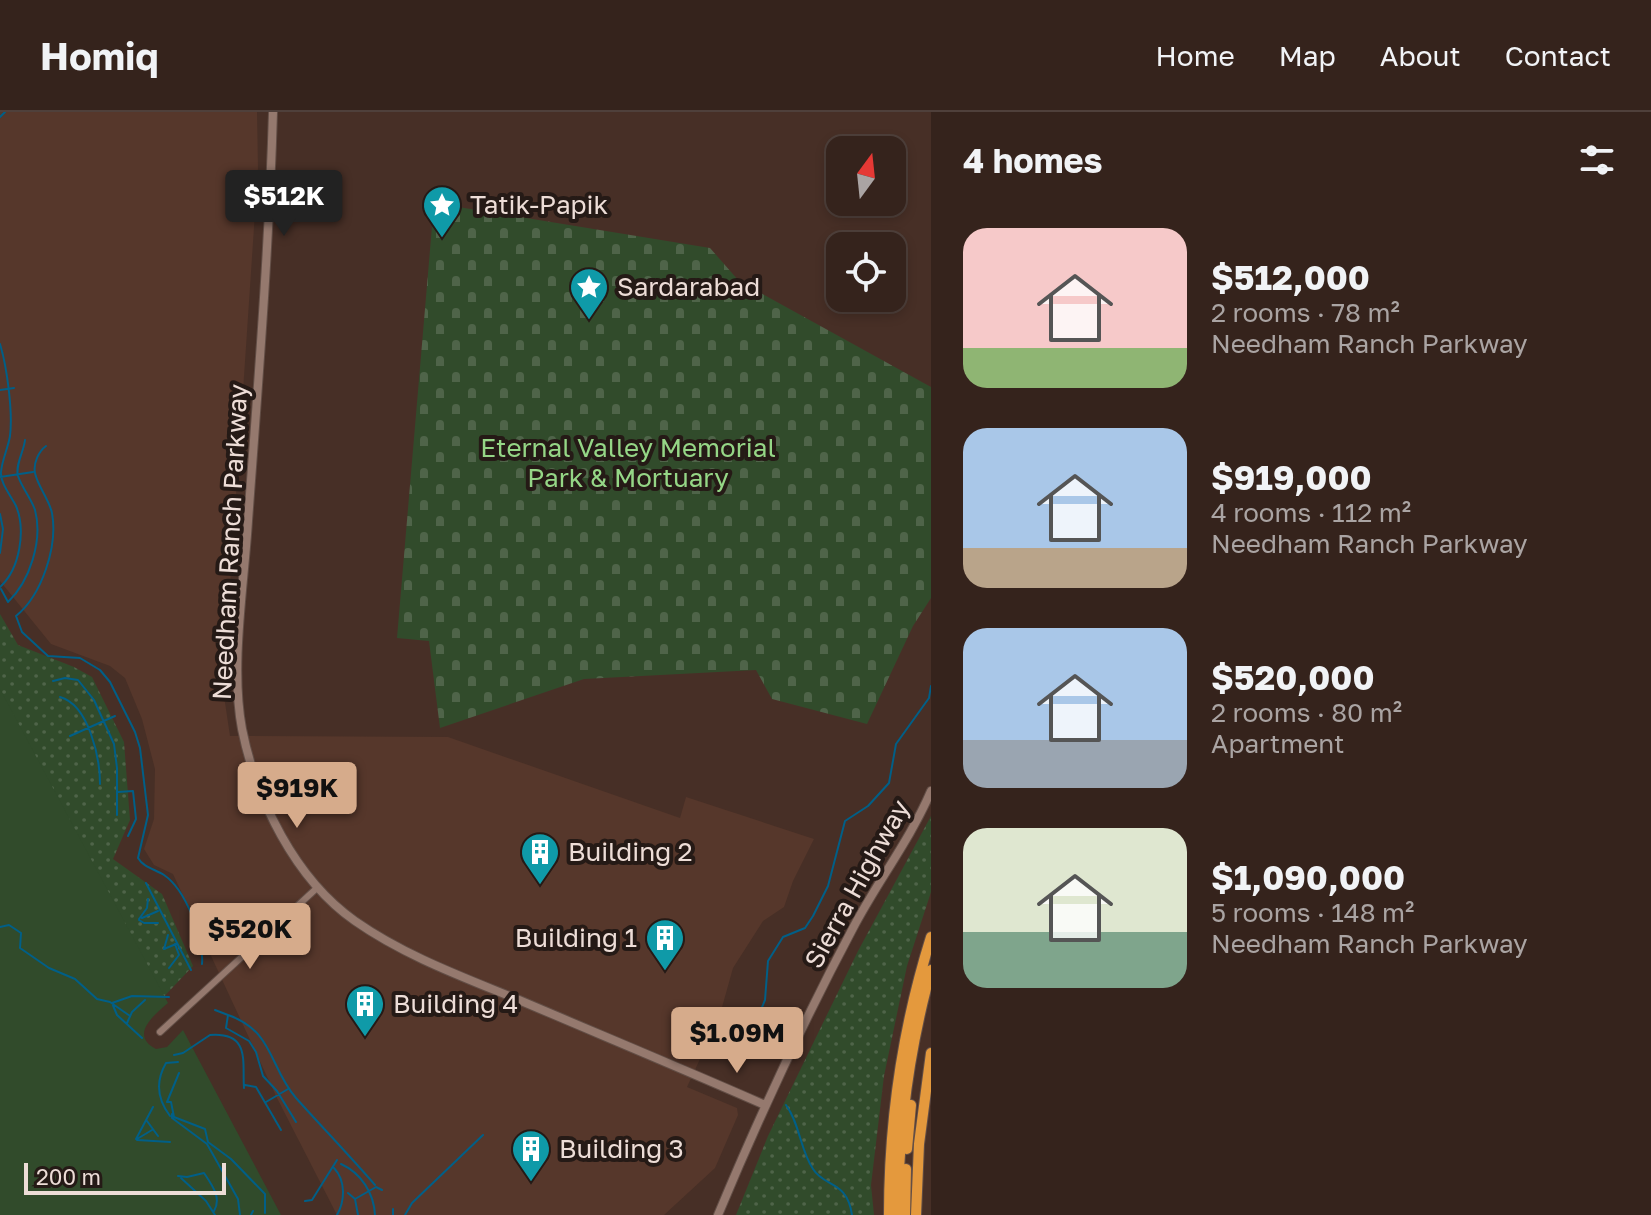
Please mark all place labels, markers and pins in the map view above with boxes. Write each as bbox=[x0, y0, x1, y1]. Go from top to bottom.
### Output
pin: $512K bbox=[228, 170, 340, 238]
place icon: Tatik-Papik bbox=[421, 184, 463, 239]
place label: Tatik-Papik bbox=[470, 189, 609, 220]
place icon: Sardarabad bbox=[568, 266, 610, 321]
place label: Sardarabad bbox=[617, 271, 760, 302]
pin: $919K bbox=[241, 762, 353, 830]
building icon: Building 2 bbox=[519, 831, 561, 886]
place label: Building 2 bbox=[568, 836, 693, 867]
pin: $520K bbox=[194, 903, 306, 971]
building icon: Building 1 bbox=[644, 917, 686, 972]
place label: Building 1 bbox=[515, 922, 637, 953]
building icon: Building 4 bbox=[344, 983, 386, 1038]
place label: Building 4 bbox=[393, 988, 518, 1019]
pin: $1.09M bbox=[672, 1007, 802, 1075]
building icon: Building 3 bbox=[510, 1128, 552, 1183]
place label: Building 3 bbox=[559, 1133, 684, 1164]

